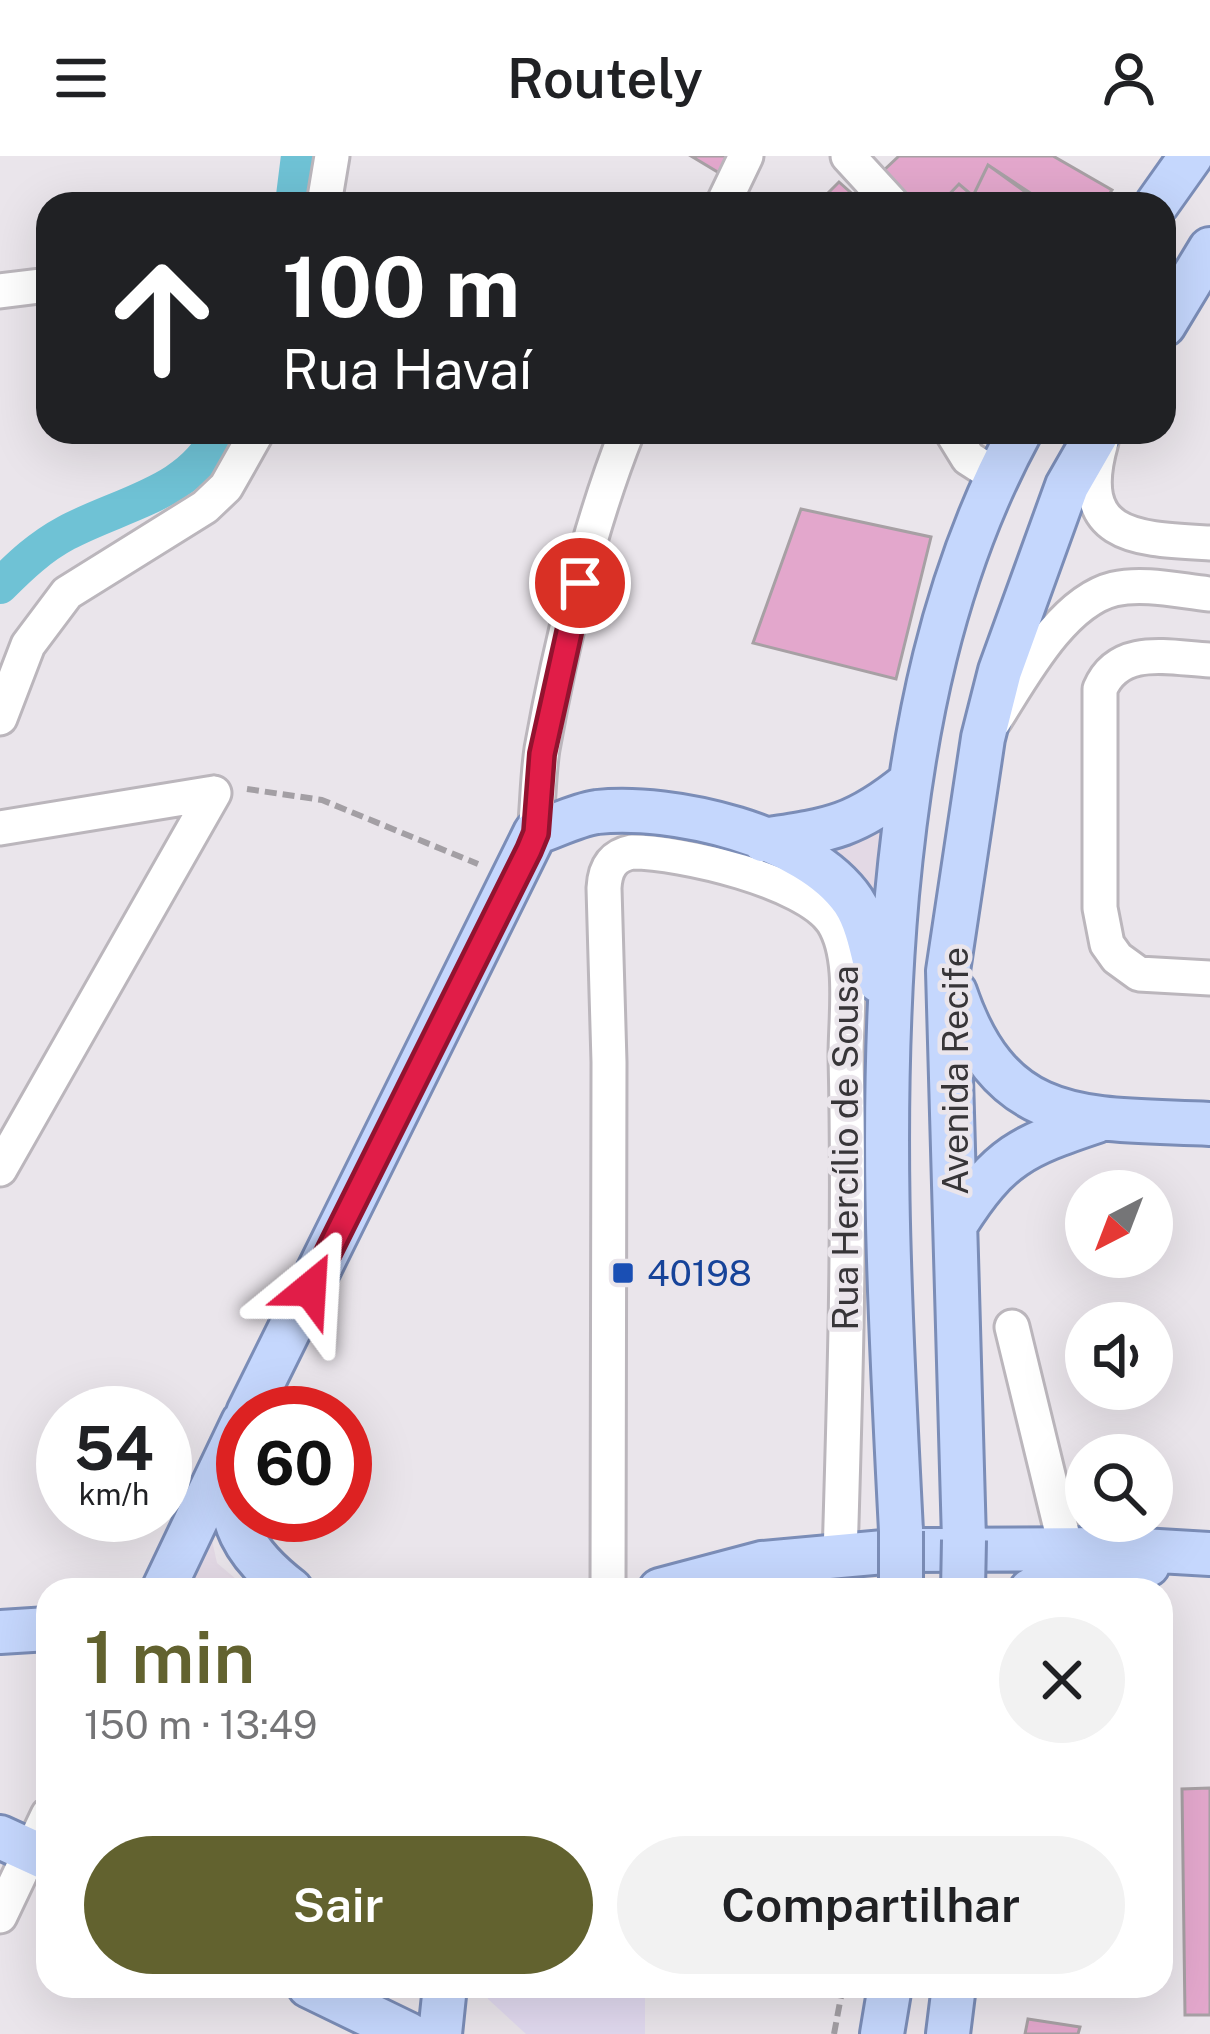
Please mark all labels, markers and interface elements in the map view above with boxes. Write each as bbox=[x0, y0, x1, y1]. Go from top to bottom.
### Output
icon: menu bbox=[48, 45, 114, 111]
icon: person bbox=[1096, 45, 1162, 111]
text: Routely bbox=[507, 47, 703, 110]
text: 100 m bbox=[282, 237, 520, 336]
icon: ahead bbox=[84, 240, 240, 396]
text: Rua Havaí bbox=[282, 338, 532, 401]
pin bbox=[529, 532, 631, 634]
icon: arrive bbox=[547, 550, 613, 616]
street label: Avenida Recife bbox=[934, 947, 976, 1195]
street label: Rua Hercílio de Sousa bbox=[824, 965, 866, 1331]
north arrow bbox=[1065, 1170, 1173, 1278]
map controls bbox=[1065, 1170, 1173, 1542]
position arrow bbox=[247, 1226, 373, 1352]
place label: 40198 bbox=[647, 1252, 752, 1294]
marker: 40198 bbox=[610, 1260, 636, 1286]
button: sound bbox=[1065, 1302, 1173, 1410]
speed limit sign: 60 bbox=[216, 1386, 372, 1542]
text: 54 bbox=[74, 1413, 154, 1484]
button: search bbox=[1065, 1434, 1173, 1542]
text: km/h bbox=[79, 1476, 149, 1512]
text: 1 min bbox=[84, 1615, 255, 1699]
button: close bbox=[999, 1617, 1125, 1743]
text: 150 m · 13:49 bbox=[84, 1702, 317, 1748]
button: Sair bbox=[84, 1836, 593, 1974]
button: Compartilhar bbox=[617, 1836, 1125, 1974]

